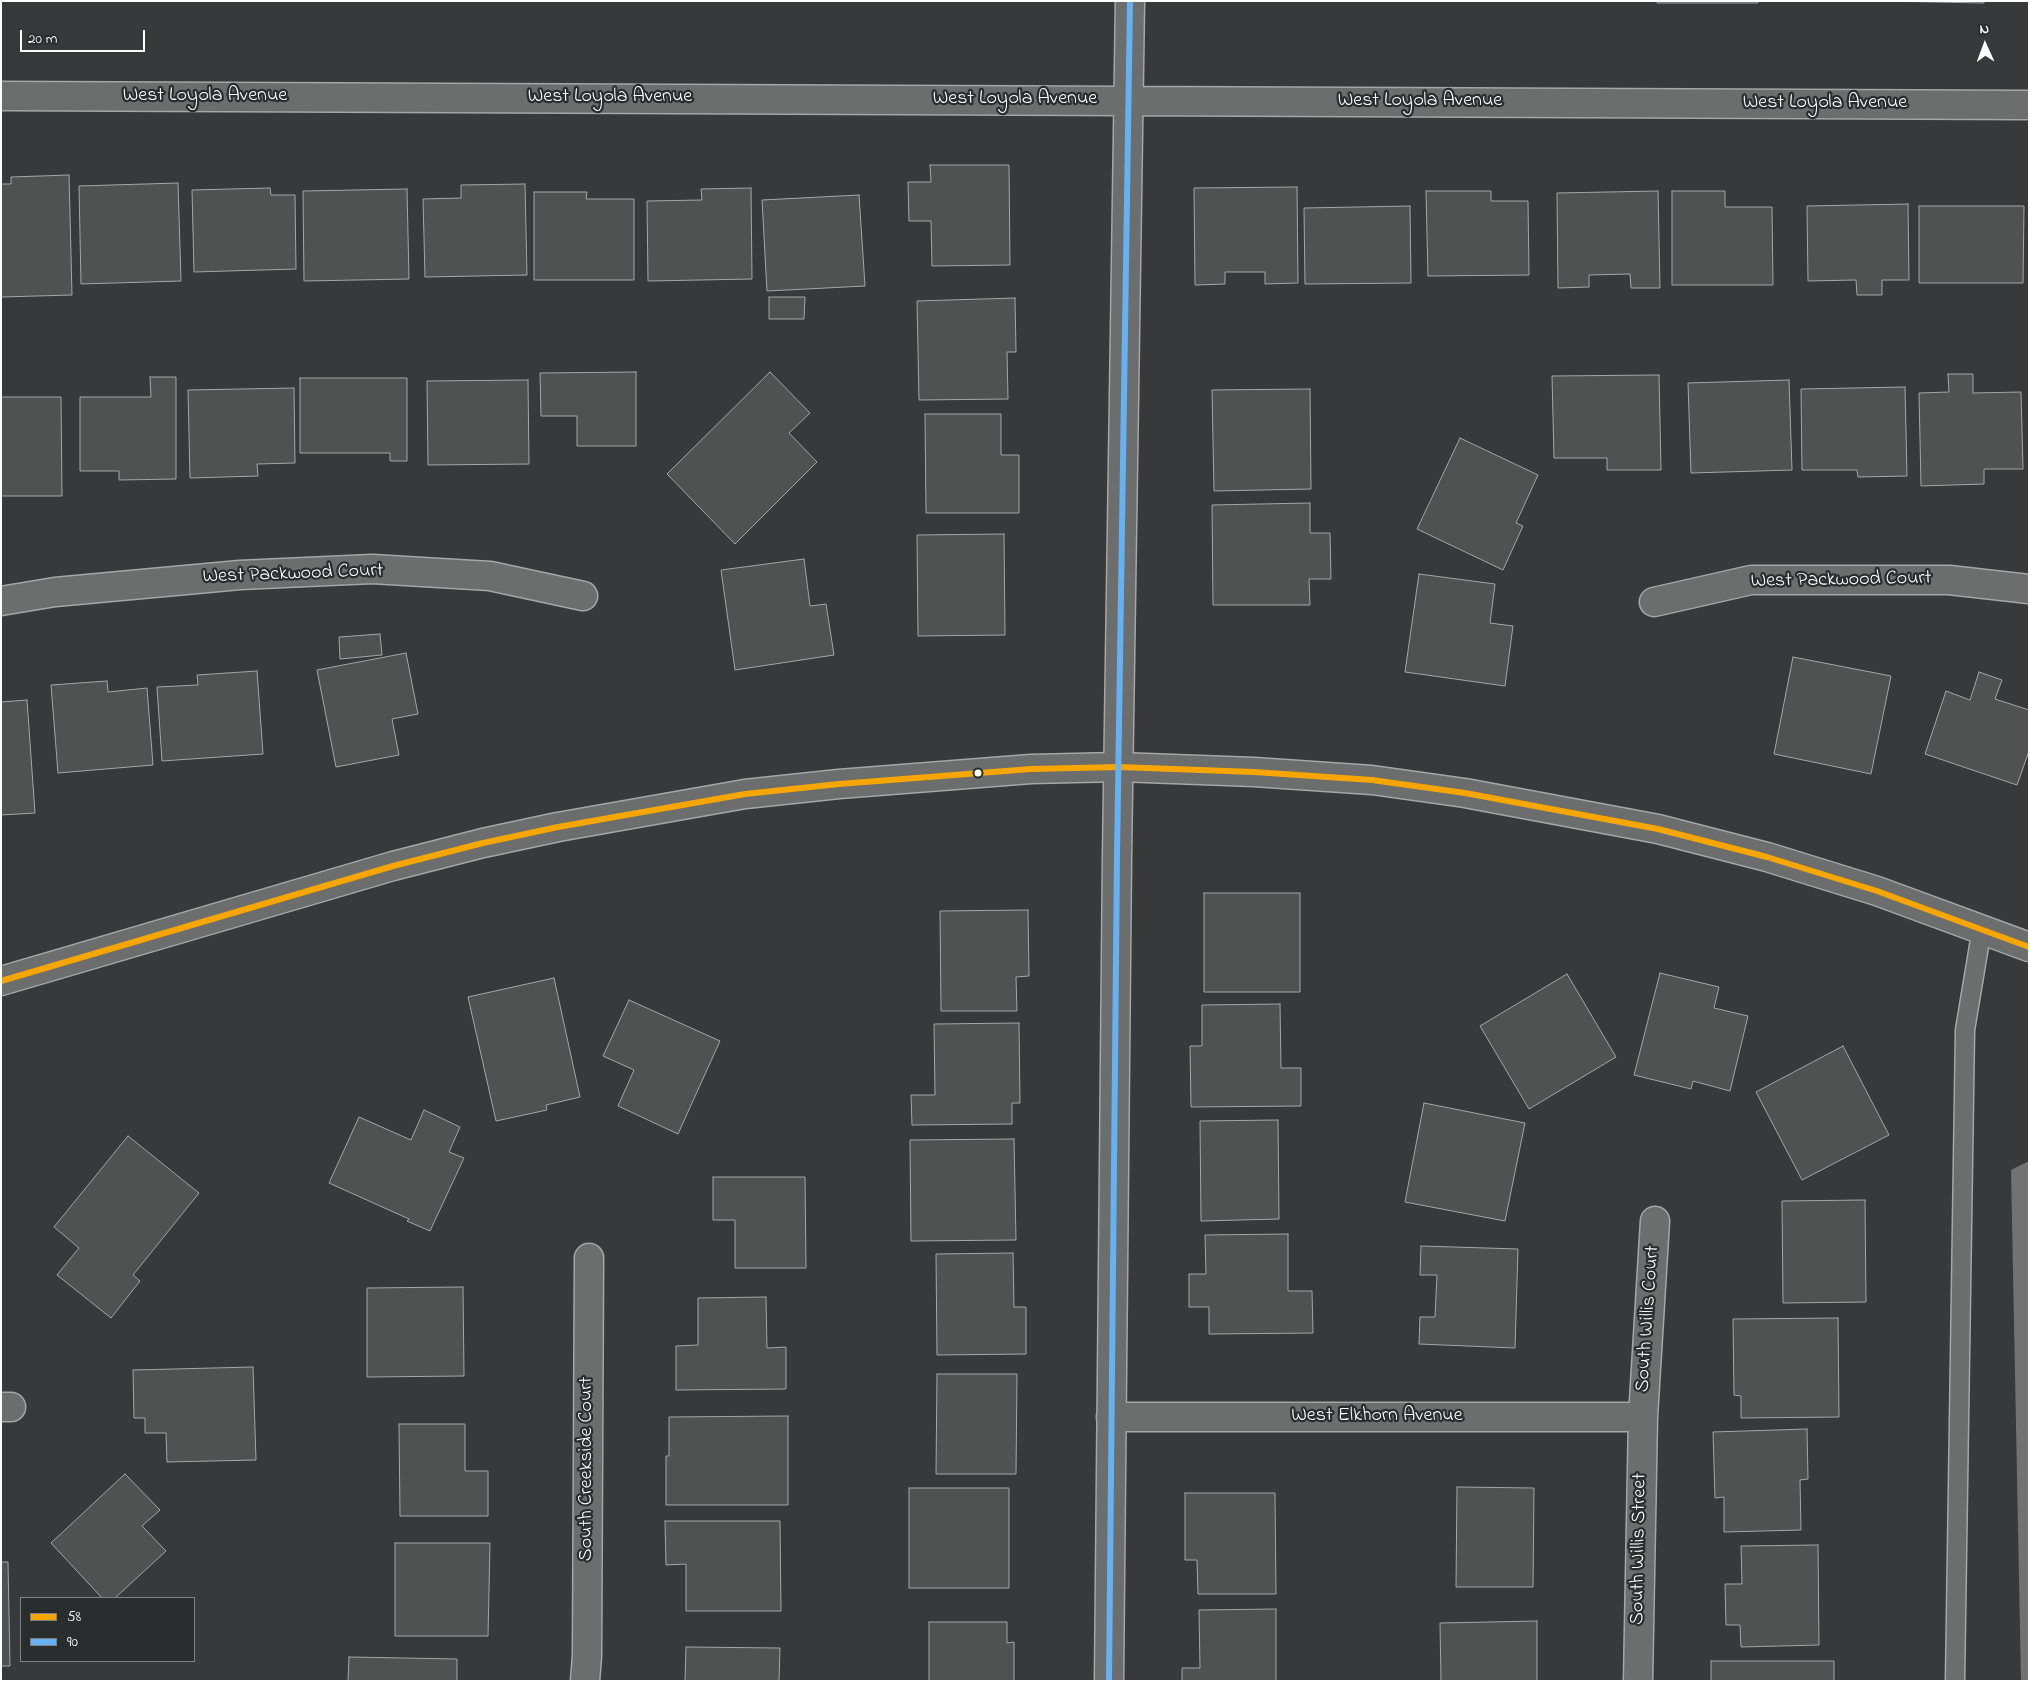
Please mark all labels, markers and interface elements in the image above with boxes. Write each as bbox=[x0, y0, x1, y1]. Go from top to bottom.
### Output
text: N bbox=[1979, 19, 1990, 40]
scale bar bbox=[22, 20, 148, 52]
north arrow bbox=[1960, 20, 2010, 70]
text: 20 m bbox=[28, 28, 57, 50]
street label: West Loyola Avenue bbox=[123, 85, 287, 109]
street label: West Loyola Avenue bbox=[528, 86, 692, 110]
street label: West Loyola Avenue bbox=[933, 88, 1097, 112]
street label: West Loyola Avenue bbox=[1338, 90, 1502, 114]
street label: West Loyola Avenue bbox=[1743, 92, 1907, 116]
street label: West Packwood Court bbox=[202, 560, 384, 590]
street label: West Packwood Court bbox=[1750, 567, 1932, 595]
unlabelled marker bbox=[973, 768, 983, 778]
street label: South Willis Court bbox=[1632, 1245, 1666, 1393]
street label: South Creekside Court bbox=[576, 1377, 600, 1561]
street label: West Elkhorn Avenue bbox=[1291, 1405, 1463, 1429]
street label: South Willis Street bbox=[1627, 1473, 1653, 1625]
legend bbox=[20, 1597, 195, 1662]
text: 58 bbox=[67, 1606, 81, 1628]
text: 90 bbox=[67, 1631, 78, 1653]

